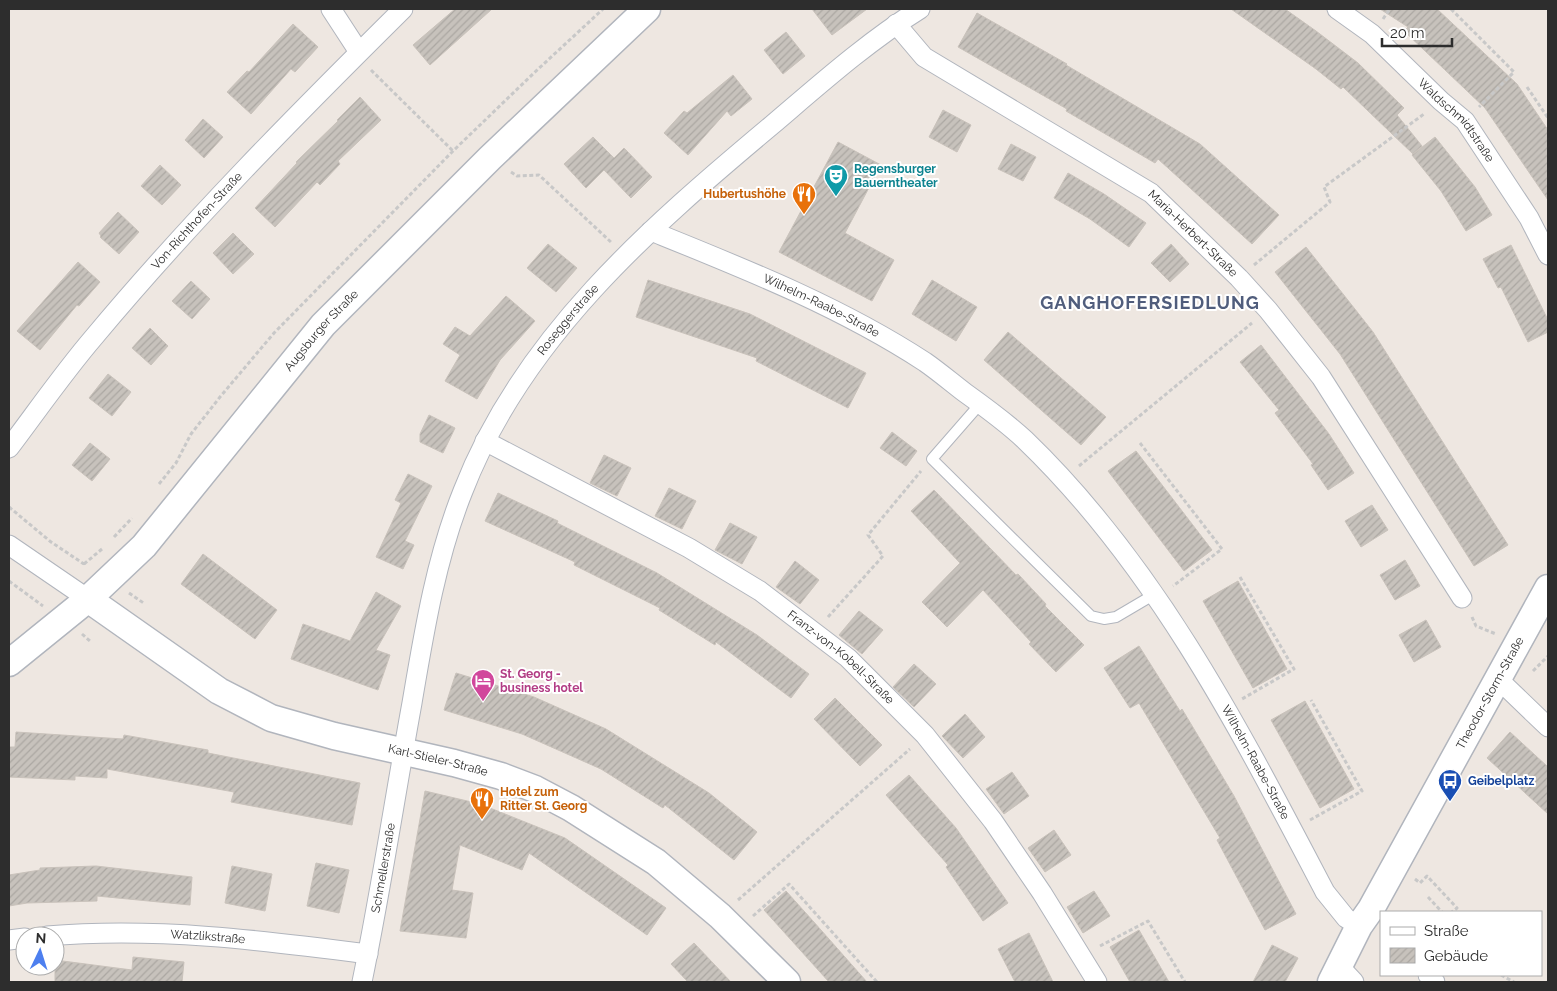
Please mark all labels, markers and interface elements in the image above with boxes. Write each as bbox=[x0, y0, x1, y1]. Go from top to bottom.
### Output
scale bar bbox=[1382, 15, 1452, 47]
text: 20 m bbox=[1390, 24, 1425, 42]
street label: Waldschmidtstraße bbox=[1415, 76, 1497, 165]
place label: Regensburger Bauerntheater bbox=[854, 162, 938, 190]
theatre icon: Regensburger Bauerntheater bbox=[823, 163, 849, 197]
street label: Von-Richthofen-Straße bbox=[149, 169, 245, 272]
restaurant icon: Hubertushöhe bbox=[791, 181, 817, 215]
place label: Hubertushöhe bbox=[703, 187, 786, 201]
street label: Maria-Herbert-Straße bbox=[1145, 187, 1240, 280]
street label: Wilhelm-Raabe-Straße bbox=[761, 271, 882, 340]
street label: Roseggerstraße bbox=[534, 281, 602, 358]
street label: Augsburger Straße bbox=[282, 287, 361, 374]
district label: GANGHOFERSIEDLUNG bbox=[1040, 292, 1260, 313]
street label: Franz-von-Kobell-Straße bbox=[785, 608, 897, 707]
street label: Theodor-Storm-Straße bbox=[1453, 634, 1527, 752]
place label: St. Georg - business hotel bbox=[500, 667, 583, 695]
hotel icon: St. Georg - business hotel bbox=[470, 668, 496, 702]
street label: Wilhelm-Raabe-Straße bbox=[1219, 703, 1293, 822]
street label: Karl-Stieler-Straße bbox=[387, 741, 490, 779]
bus stop icon: Geibelplatz bbox=[1437, 768, 1463, 802]
place label: Geibelplatz bbox=[1468, 774, 1534, 788]
place label: Hotel zum Ritter St. Georg bbox=[500, 785, 587, 813]
restaurant icon: Hotel zum Ritter St. Georg bbox=[469, 786, 495, 820]
street label: Schmellerstraße bbox=[369, 822, 398, 914]
legend bbox=[1380, 911, 1542, 976]
text: Straße bbox=[1424, 922, 1469, 940]
north arrow bbox=[15, 926, 65, 976]
street label: Watzlikstraße bbox=[170, 927, 246, 946]
text: N bbox=[35, 930, 47, 946]
text: Gebäude bbox=[1424, 947, 1488, 965]

